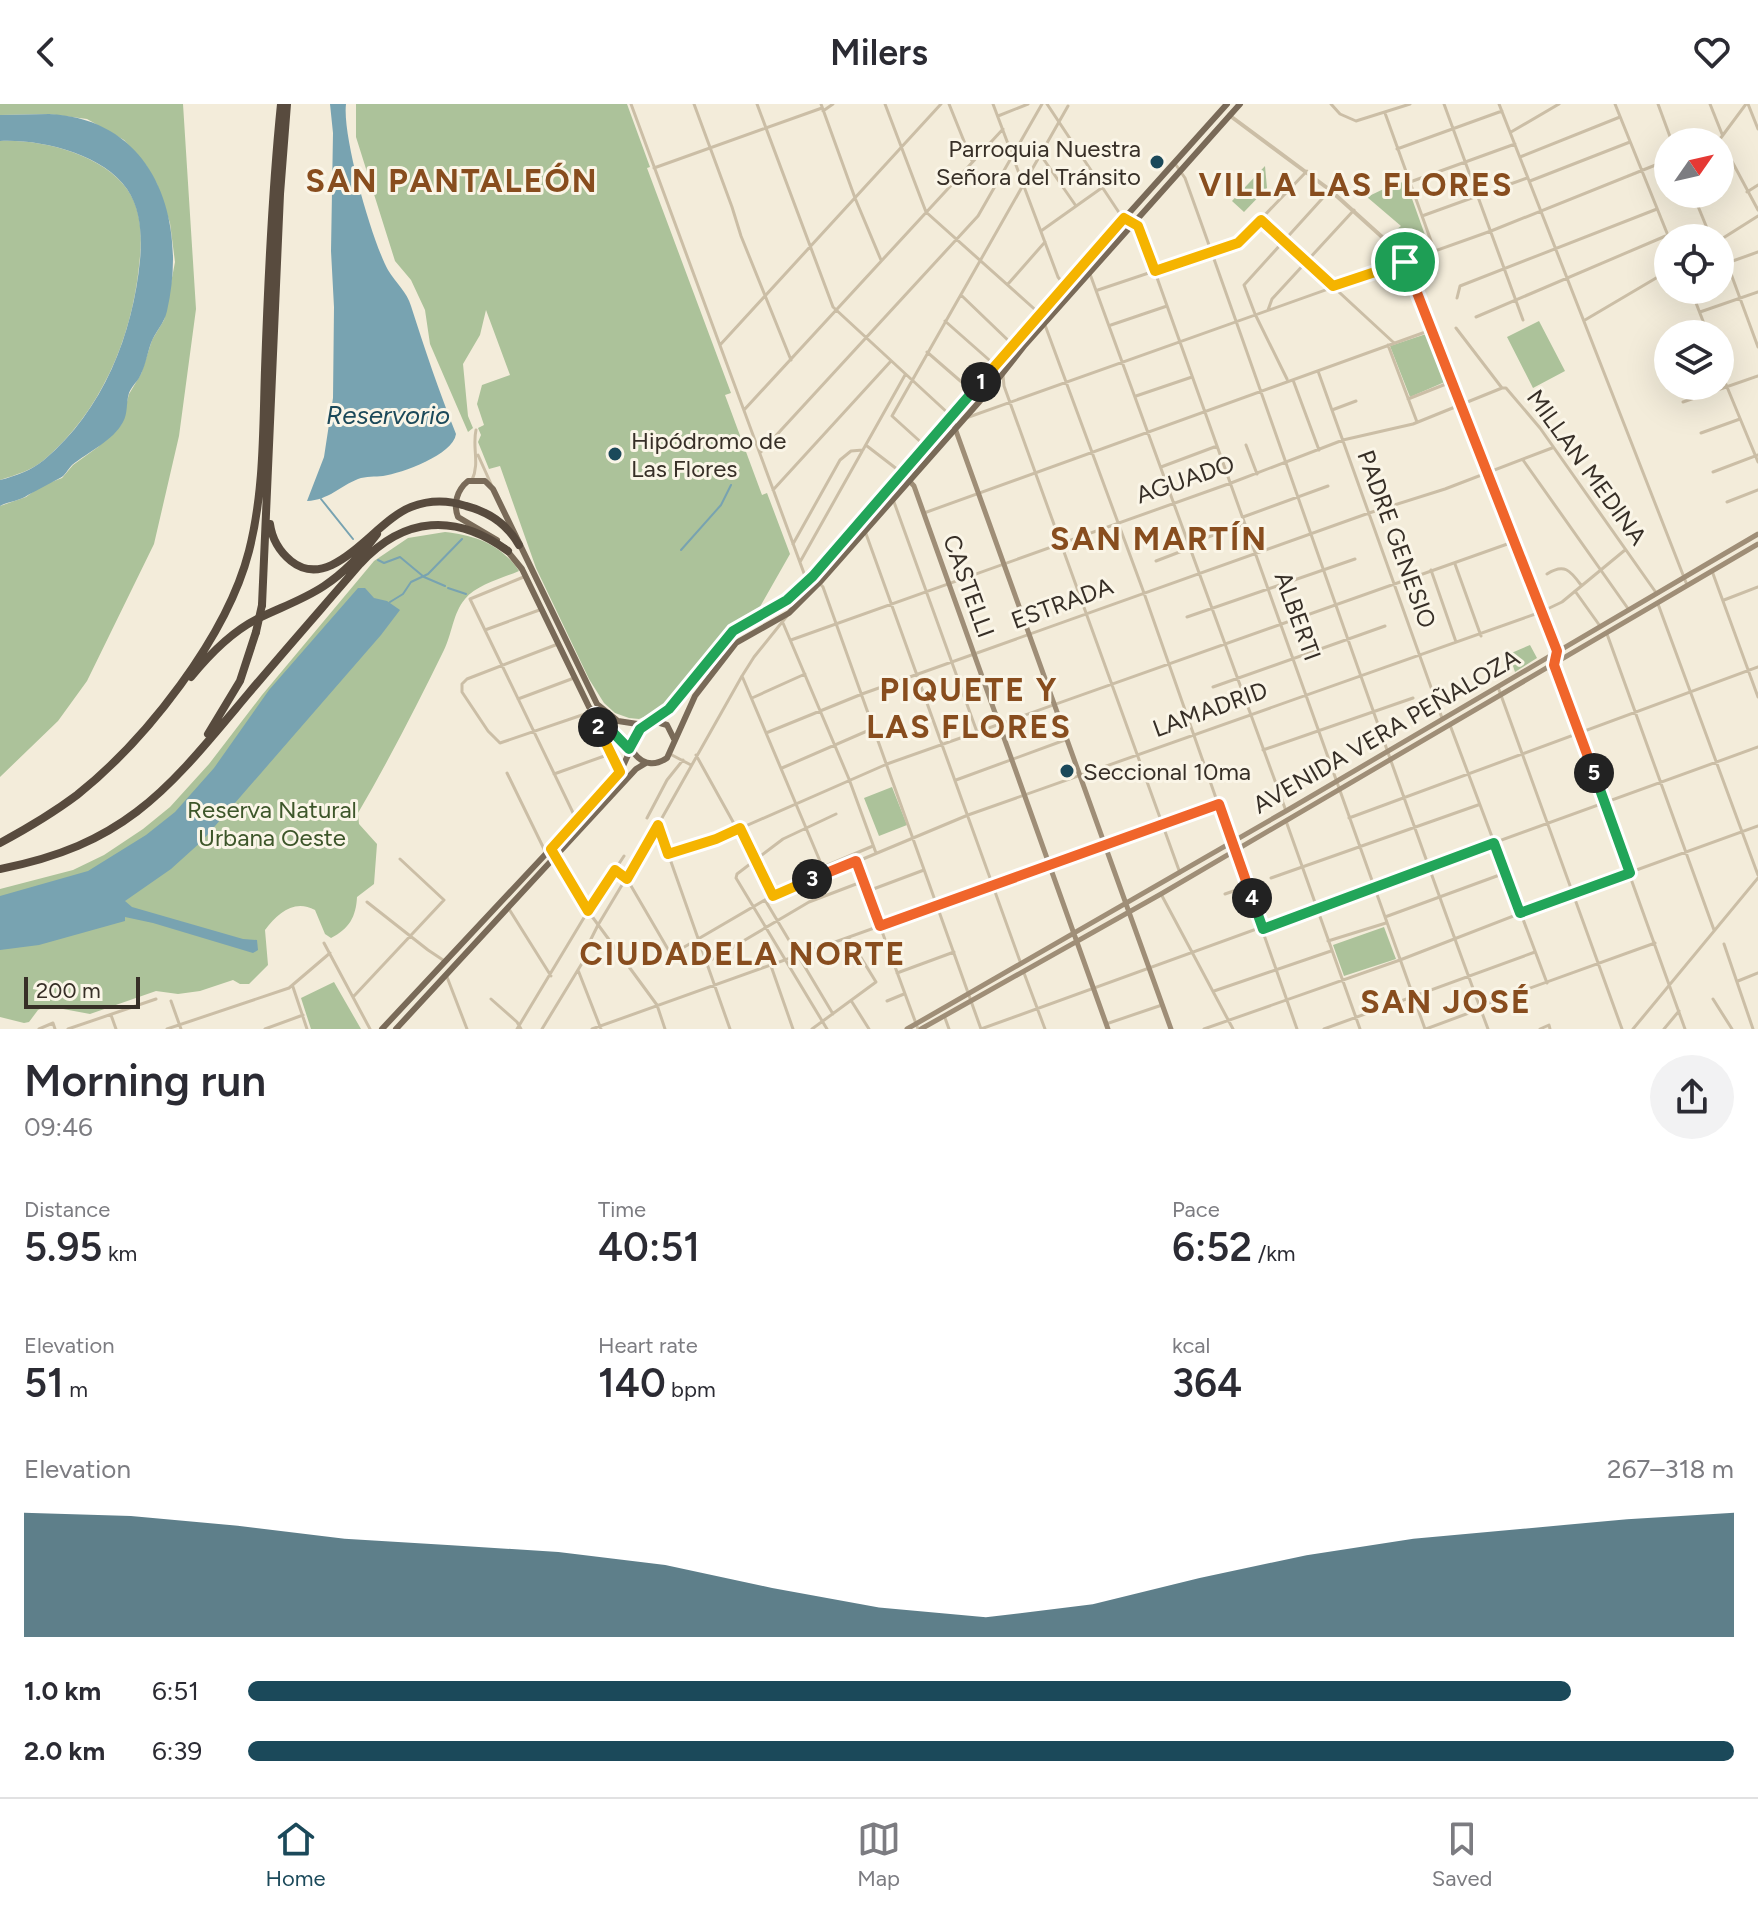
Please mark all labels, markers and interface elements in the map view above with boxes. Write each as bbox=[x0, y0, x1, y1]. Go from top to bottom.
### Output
icon: back bbox=[24, 30, 68, 74]
icon: heart bbox=[1690, 30, 1734, 74]
text: Milers bbox=[830, 31, 928, 74]
north arrow bbox=[1654, 128, 1734, 208]
map controls bbox=[1654, 128, 1734, 400]
place label: Parroquia Nuestra Señora del Tránsito bbox=[936, 134, 1141, 191]
marker: Parroquia Nuestra Señora del Tránsito bbox=[1148, 153, 1166, 171]
district label: SAN PANTALEÓN bbox=[306, 162, 598, 200]
district label: VILLA LAS FLORES bbox=[1199, 166, 1513, 204]
button: locate bbox=[1654, 224, 1734, 304]
pin bbox=[1371, 228, 1439, 296]
icon: arrive bbox=[1383, 240, 1427, 284]
button: layers bbox=[1654, 320, 1734, 400]
pin: 1 bbox=[961, 362, 1001, 402]
text: 1 bbox=[976, 368, 986, 395]
street label: MILLAN MEDINA bbox=[1521, 384, 1654, 551]
water label: Reservorio bbox=[326, 399, 450, 431]
place label: Hipódromo de Las Flores bbox=[631, 426, 786, 483]
marker: Hipódromo de Las Flores bbox=[606, 445, 624, 463]
street label: PADRE GENESIO bbox=[1351, 446, 1443, 632]
street label: AGUADO bbox=[1132, 449, 1238, 509]
district label: SAN MARTÍN bbox=[1050, 520, 1268, 558]
street label: CASTELLI bbox=[937, 531, 1001, 641]
street label: ALBERTI bbox=[1269, 568, 1327, 664]
street label: ESTRADA bbox=[1007, 571, 1118, 635]
street label: AVENIDA VERA PEÑALOZA bbox=[1247, 642, 1525, 819]
district label: PIQUETE Y LAS FLORES bbox=[866, 671, 1072, 746]
street label: LAMADRID bbox=[1149, 675, 1271, 743]
pin: 2 bbox=[578, 707, 618, 747]
text: 2 bbox=[592, 713, 604, 740]
pin: 5 bbox=[1574, 753, 1614, 793]
place label: Seccional 10ma bbox=[1083, 757, 1251, 786]
text: 5 bbox=[1588, 759, 1600, 786]
marker: Seccional 10ma bbox=[1058, 762, 1076, 780]
park label: Reserva Natural Urbana Oeste bbox=[187, 795, 357, 852]
pin: 3 bbox=[792, 859, 832, 899]
text: 3 bbox=[806, 865, 818, 892]
pin: 4 bbox=[1232, 878, 1272, 918]
text: 4 bbox=[1245, 884, 1259, 911]
district label: CIUDADELA NORTE bbox=[580, 935, 906, 973]
scale bar bbox=[24, 973, 140, 1009]
text: 200 m bbox=[36, 977, 101, 1004]
district label: SAN JOSÉ bbox=[1360, 983, 1532, 1021]
text: Morning run bbox=[24, 1054, 266, 1107]
button: share bbox=[1650, 1055, 1734, 1139]
text: 09:46 bbox=[24, 1111, 93, 1143]
text: Distance bbox=[24, 1196, 110, 1223]
text: Time bbox=[598, 1196, 646, 1223]
text: Pace bbox=[1172, 1196, 1220, 1223]
text: 5.95 bbox=[24, 1223, 102, 1271]
text: 40:51 bbox=[598, 1223, 700, 1271]
text: 6:52 bbox=[1172, 1223, 1252, 1271]
text: km bbox=[102, 1240, 137, 1267]
text: /km bbox=[1252, 1240, 1296, 1267]
text: Elevation bbox=[24, 1332, 114, 1359]
text: Heart rate bbox=[598, 1332, 698, 1359]
text: kcal bbox=[1172, 1332, 1210, 1359]
text: 51 bbox=[24, 1359, 64, 1407]
text: 140 bbox=[598, 1359, 666, 1407]
text: 364 bbox=[1172, 1359, 1242, 1407]
text: m bbox=[64, 1376, 88, 1403]
text: bpm bbox=[666, 1376, 716, 1403]
text: Elevation bbox=[24, 1453, 131, 1485]
text: 267–318 m bbox=[1607, 1453, 1734, 1485]
text: 1.0 km bbox=[24, 1675, 101, 1707]
text: 6:51 bbox=[152, 1675, 199, 1707]
text: 2.0 km bbox=[24, 1735, 105, 1767]
text: 6:39 bbox=[152, 1735, 202, 1767]
tab: Home bbox=[266, 1817, 326, 1892]
tab: Map bbox=[857, 1817, 901, 1892]
tab: Saved bbox=[1432, 1817, 1492, 1892]

